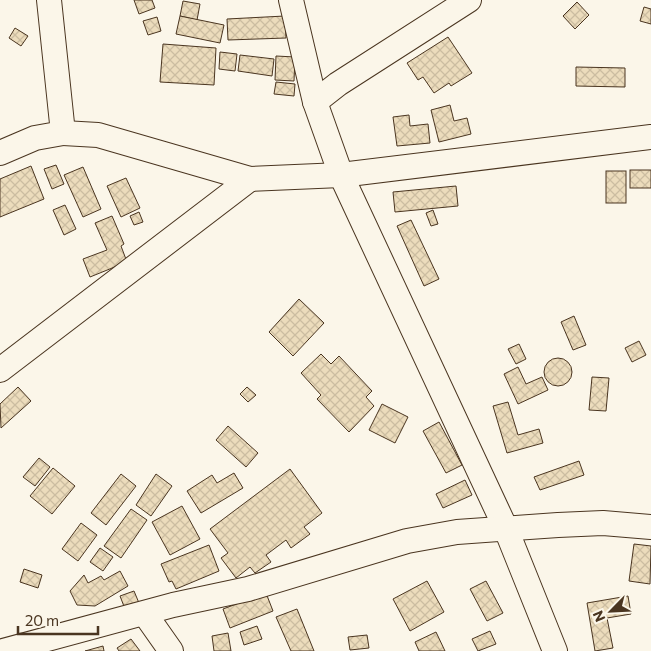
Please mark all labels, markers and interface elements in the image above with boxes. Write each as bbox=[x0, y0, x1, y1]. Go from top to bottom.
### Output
north arrow bbox=[586, 586, 636, 636]
scale bar bbox=[18, 604, 98, 636]
text: N bbox=[589, 608, 609, 625]
text: 20 m bbox=[25, 611, 59, 629]

